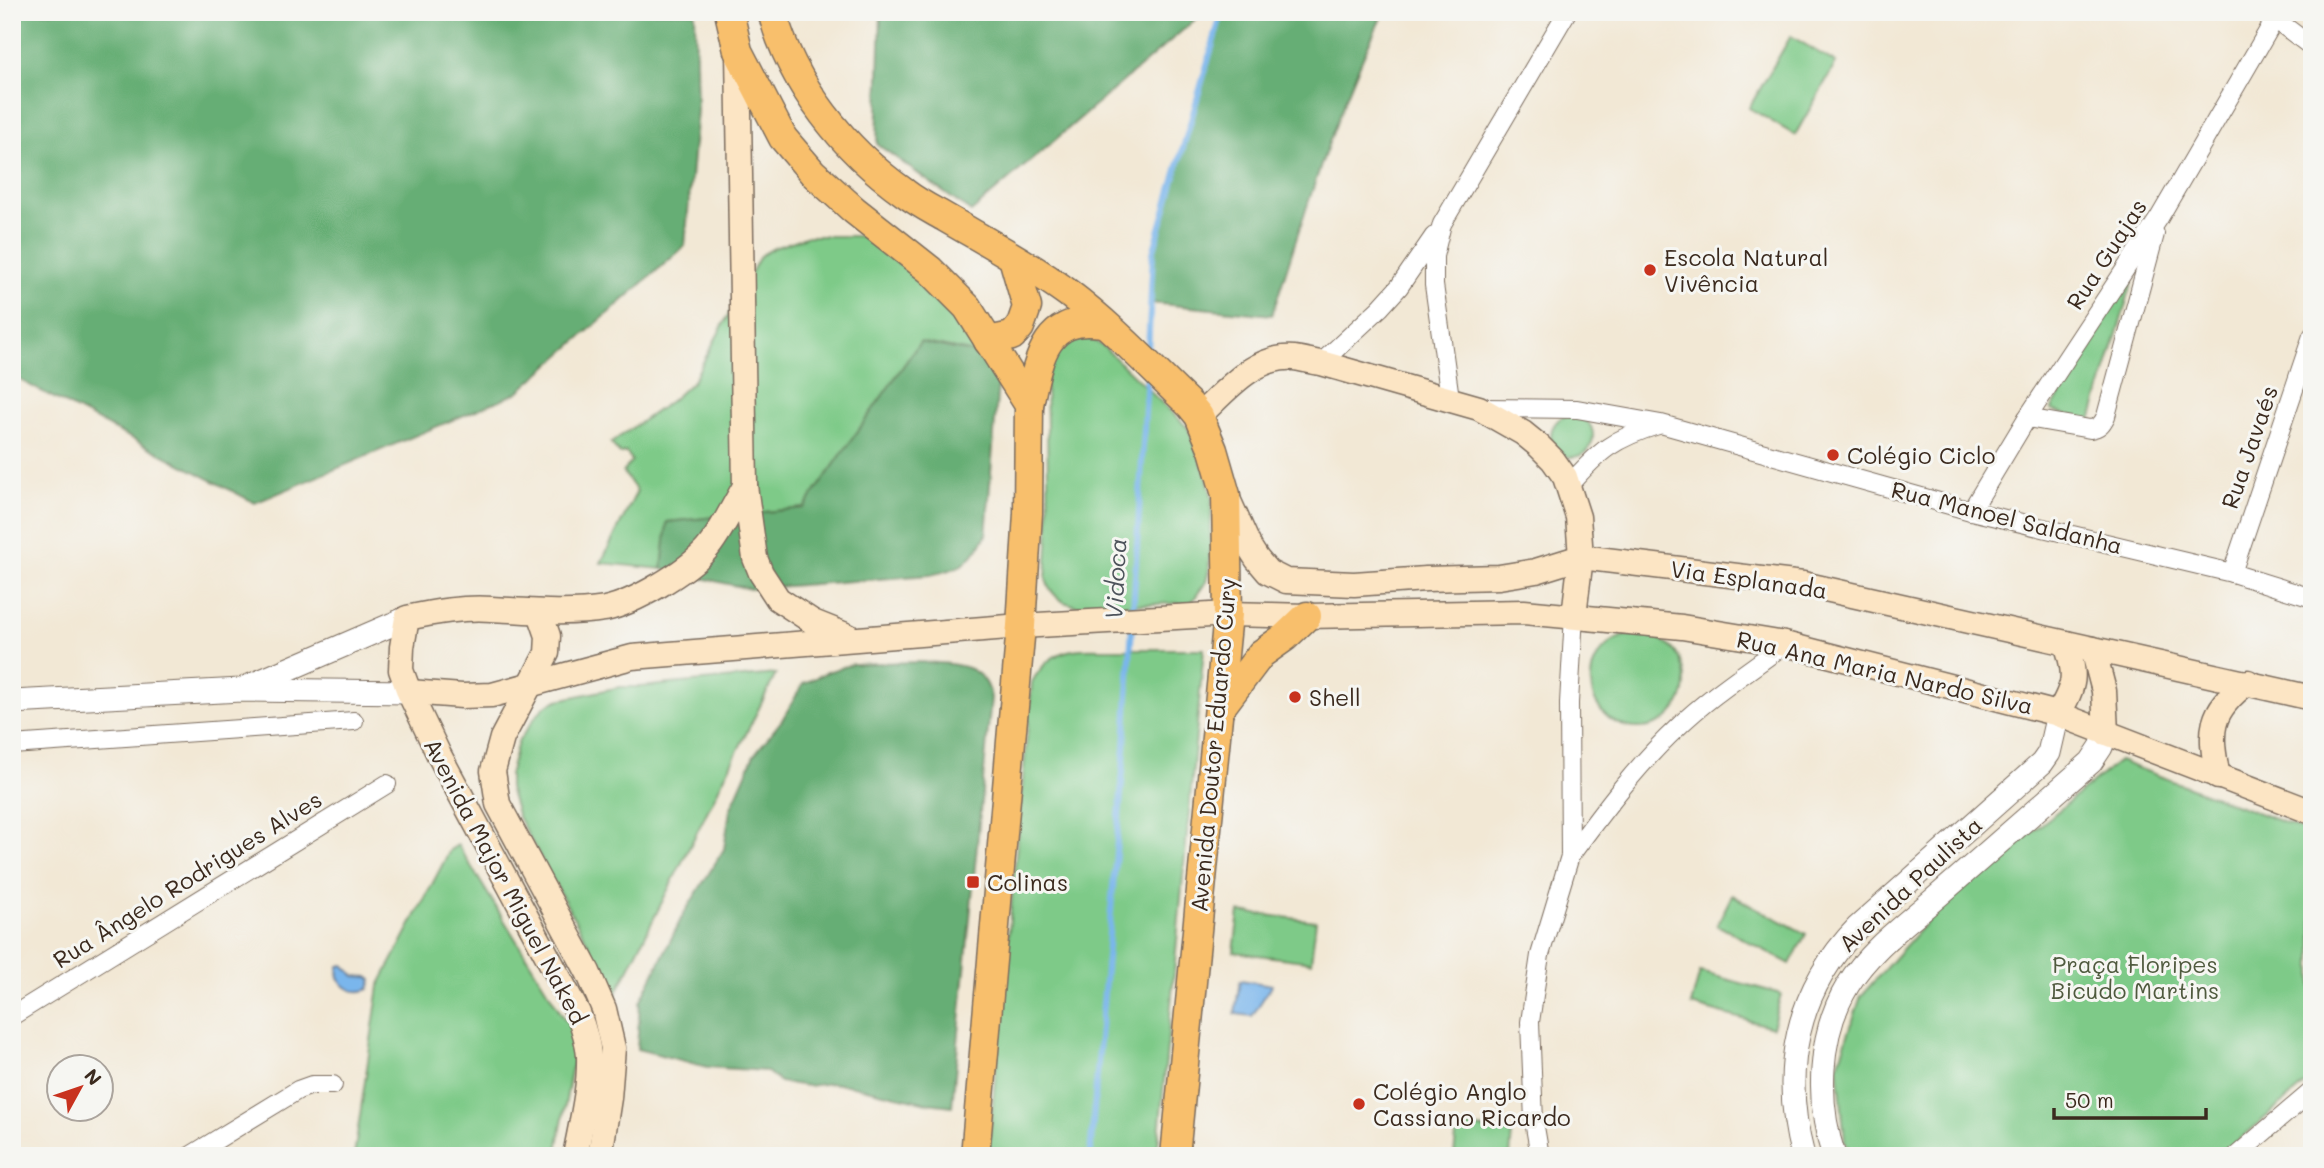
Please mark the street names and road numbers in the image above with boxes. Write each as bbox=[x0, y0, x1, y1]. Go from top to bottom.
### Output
street label: Rua Guajas bbox=[2059, 193, 2153, 315]
street label: Rua Javaés bbox=[2214, 381, 2284, 513]
street label: Rua Manoel Saldanha bbox=[1888, 474, 2126, 560]
street label: Via Esplanada bbox=[1669, 553, 1829, 605]
street label: Avenida Doutor Eduardo Cury bbox=[1183, 577, 1243, 913]
street label: Rua Ana Maria Nardo Silva bbox=[1734, 623, 2036, 721]
street label: Avenida Major Miguel Naked bbox=[418, 733, 594, 1029]
street label: Rua Ângelo Rodrigues Alves bbox=[47, 784, 327, 974]
street label: Avenida Paulista bbox=[1832, 810, 1988, 958]

